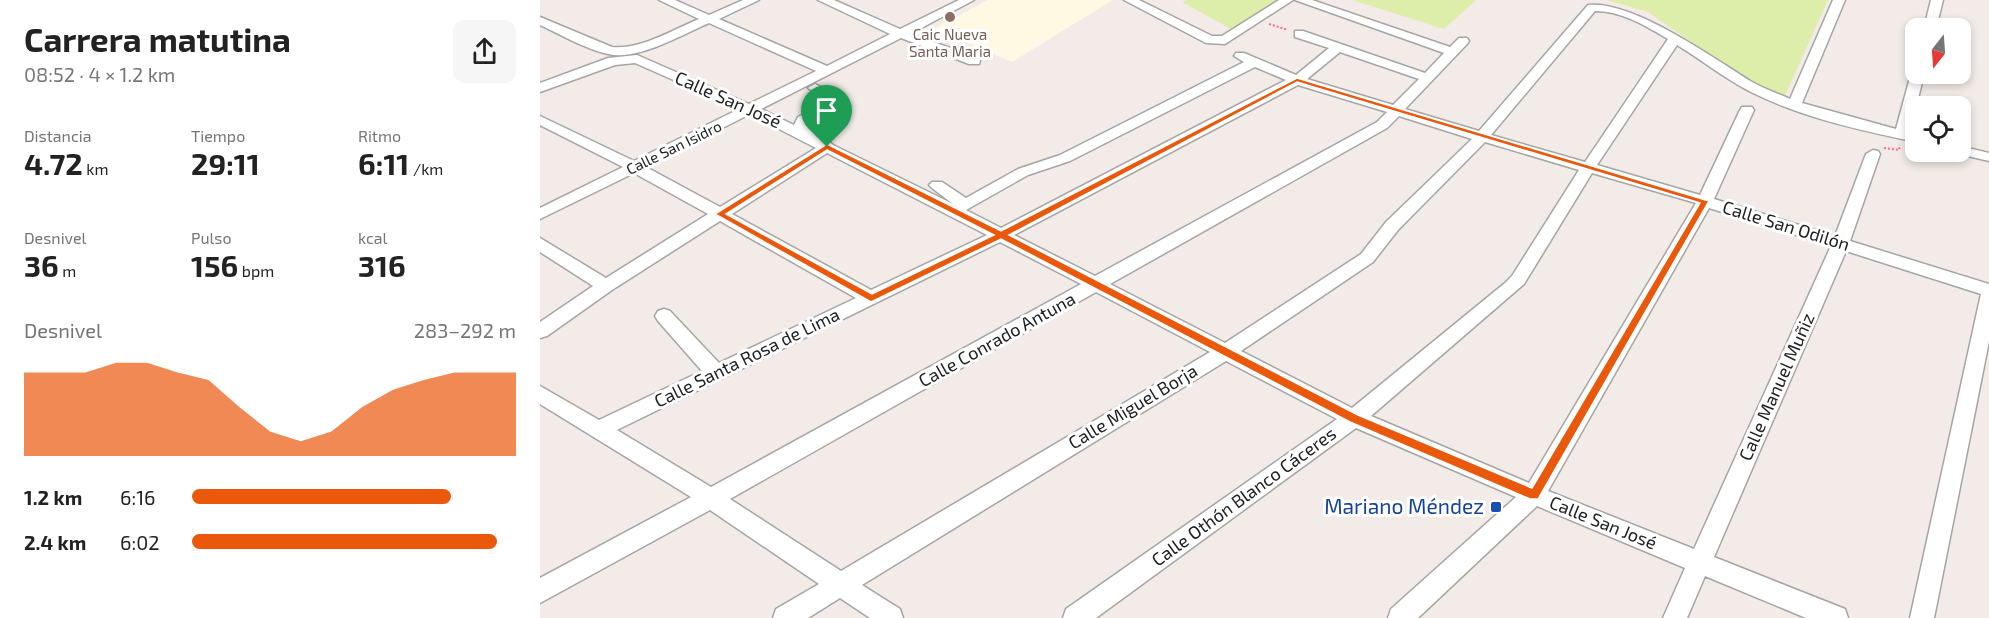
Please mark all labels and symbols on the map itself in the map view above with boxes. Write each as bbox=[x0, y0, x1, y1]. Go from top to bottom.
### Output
marker: Caic Nueva Santa Maria bbox=[943, 10, 957, 24]
north arrow bbox=[1905, 18, 1971, 84]
place label: Caic Nueva Santa Maria bbox=[909, 25, 991, 60]
street label: Calle San José bbox=[672, 66, 785, 132]
pin bbox=[801, 85, 852, 147]
street label: Calle San Isidro bbox=[623, 116, 724, 178]
street label: Calle San Odilón bbox=[1720, 195, 1853, 255]
street label: Calle Conrado Antuna bbox=[914, 287, 1079, 391]
street label: Calle Santa Rosa de Lima bbox=[650, 303, 843, 412]
street label: Calle Manuel Muñiz bbox=[1734, 309, 1819, 464]
street label: Calle Miguel Borja bbox=[1064, 359, 1201, 453]
street label: Calle Othón Blanco Cáceres bbox=[1147, 422, 1340, 570]
street label: Calle San José bbox=[1547, 491, 1660, 554]
place label: Mariano Méndez bbox=[1324, 493, 1484, 518]
marker: Mariano Méndez bbox=[1489, 500, 1503, 514]

